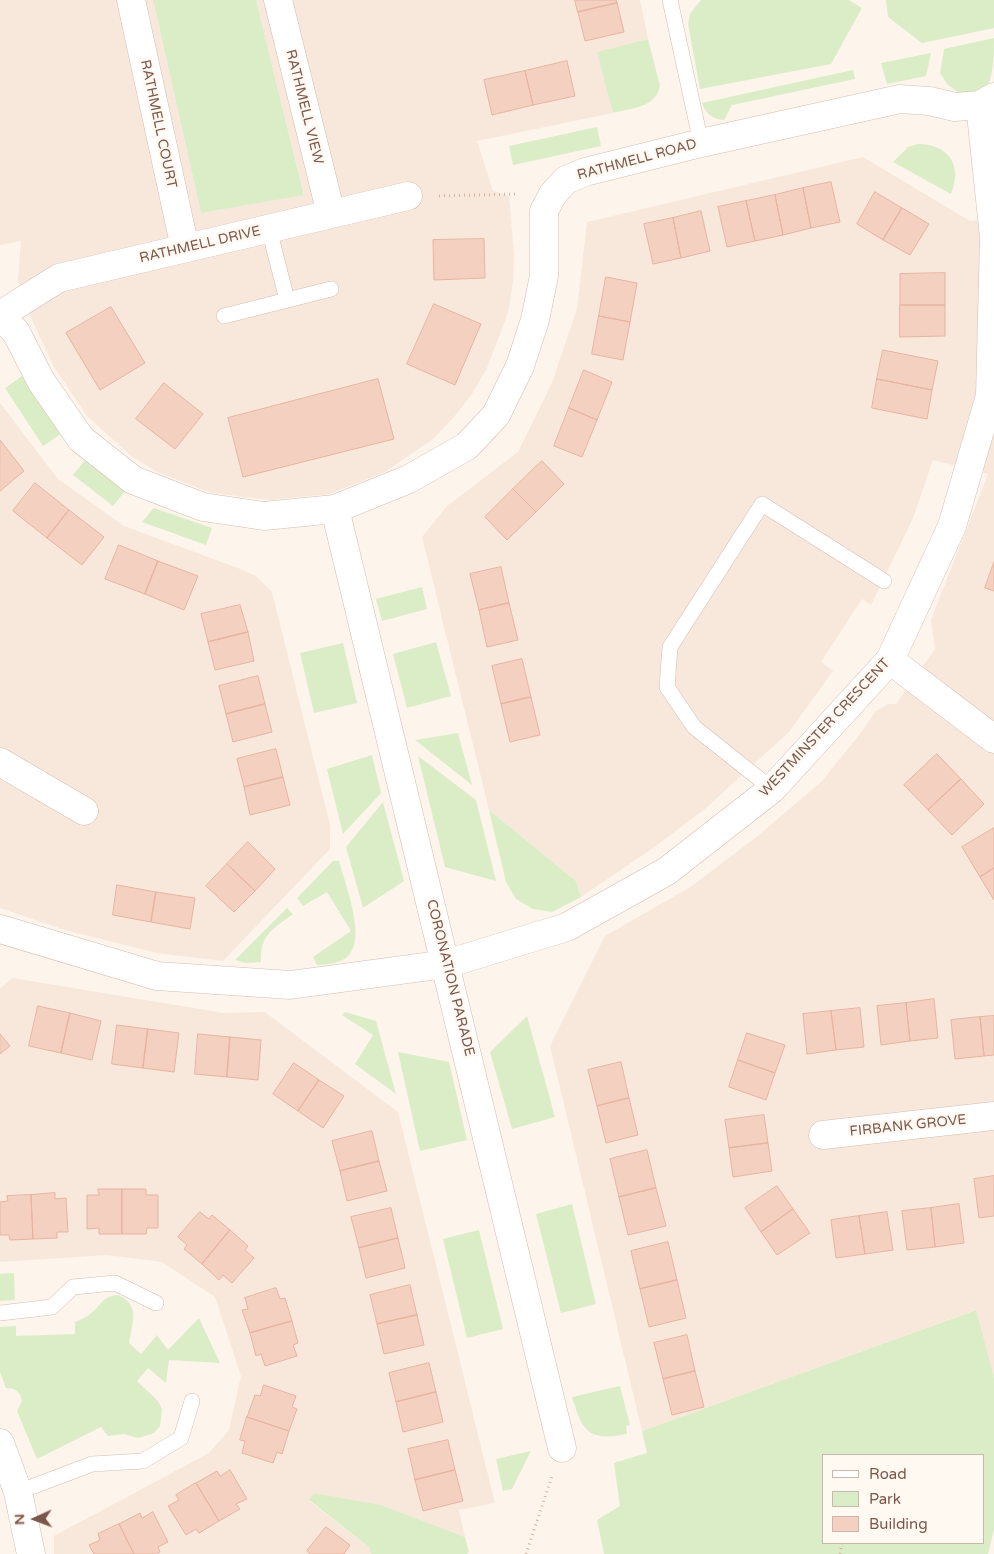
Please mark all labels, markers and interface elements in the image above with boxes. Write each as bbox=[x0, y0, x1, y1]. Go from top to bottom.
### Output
street label: RATHMELL VIEW bbox=[282, 48, 326, 166]
street label: RATHMELL COURT bbox=[136, 58, 180, 190]
street label: RATHMELL ROAD bbox=[575, 136, 699, 184]
street label: RATHMELL DRIVE bbox=[138, 223, 262, 267]
street label: WESTMINSTER CRESCENT bbox=[756, 655, 894, 801]
street label: CORONATION PARADE bbox=[422, 898, 478, 1058]
street label: FIRBANK GROVE bbox=[849, 1112, 967, 1140]
legend bbox=[822, 1454, 984, 1544]
text: Road bbox=[869, 1465, 907, 1483]
text: Park bbox=[869, 1490, 901, 1508]
north arrow bbox=[10, 1494, 60, 1544]
text: N bbox=[11, 1514, 28, 1525]
text: Building bbox=[869, 1515, 928, 1533]

